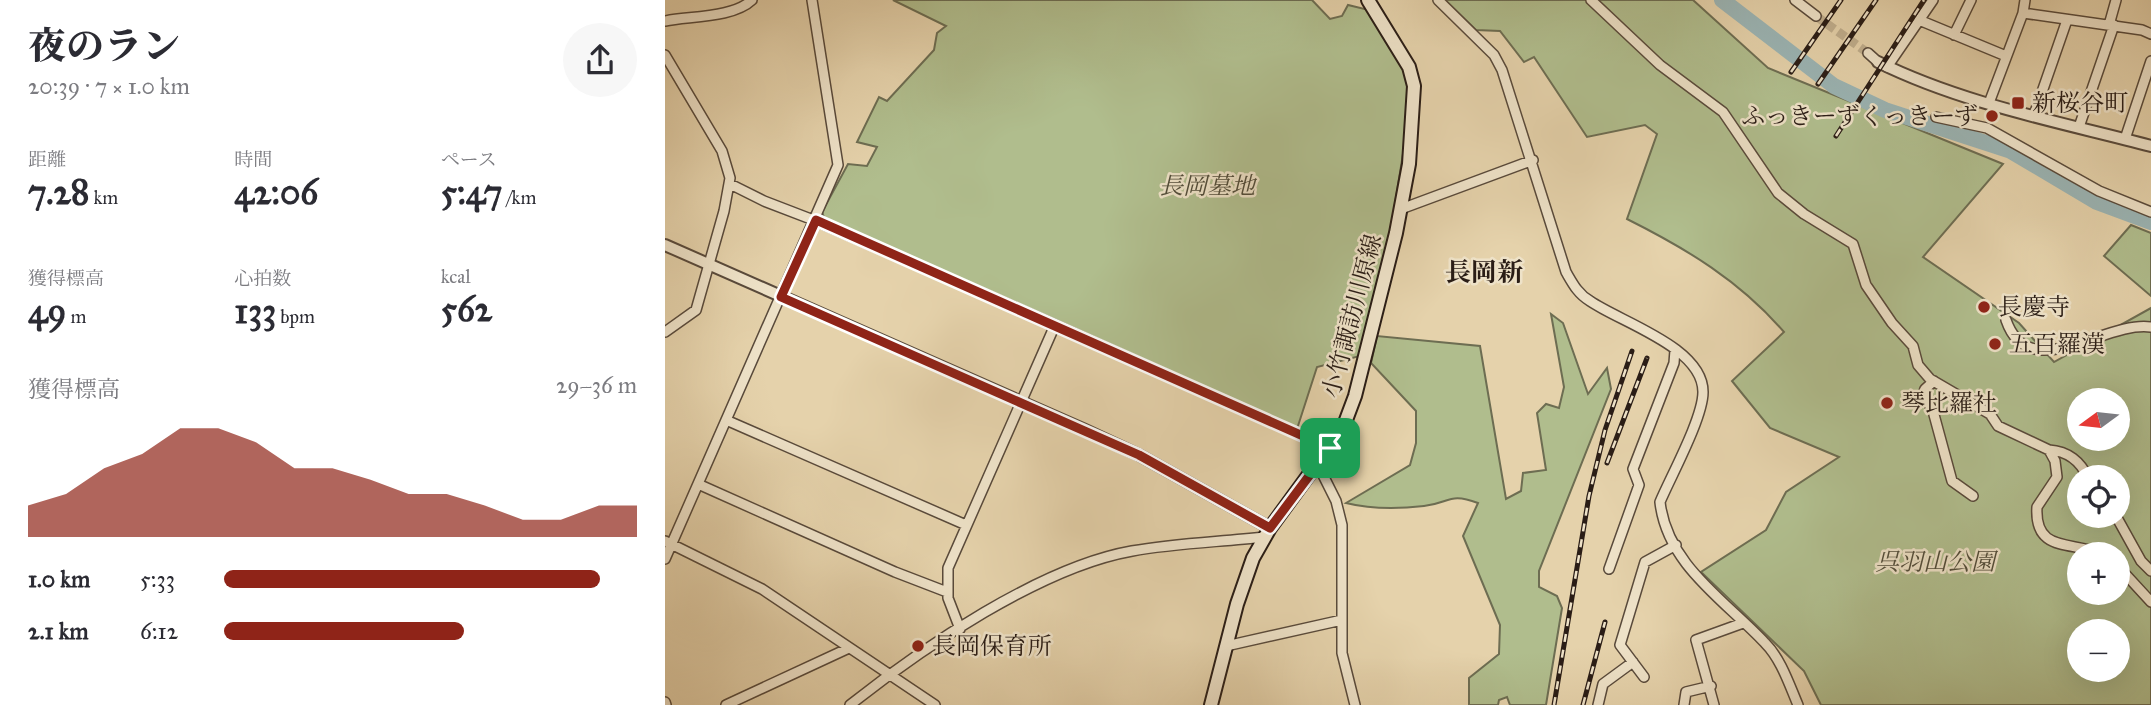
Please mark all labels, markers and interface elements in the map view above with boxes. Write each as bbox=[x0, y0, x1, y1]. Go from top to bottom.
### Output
text: 夜のラン bbox=[28, 23, 180, 69]
button: share bbox=[563, 23, 637, 97]
text: 20:39 · 7 × 1.0 km bbox=[28, 72, 190, 100]
place label: 新桜谷町 bbox=[2032, 88, 2128, 118]
marker: 新桜谷町 bbox=[2010, 95, 2026, 111]
place label: ふっきーずくっきーず bbox=[1741, 101, 1978, 131]
marker: ふっきーずくっきーず bbox=[1984, 108, 2000, 124]
text: 距離 bbox=[28, 148, 66, 171]
text: 時間 bbox=[234, 148, 272, 171]
text: ペース bbox=[441, 148, 497, 171]
text: 7.28 bbox=[28, 171, 89, 214]
text: 42:06 bbox=[234, 171, 318, 214]
text: 5:47 bbox=[441, 171, 502, 214]
park label: 長岡墓地 bbox=[1159, 171, 1258, 201]
text: km bbox=[89, 186, 118, 209]
text: /km bbox=[502, 186, 536, 209]
street label: 小竹諏訪川原線 bbox=[1316, 231, 1388, 401]
district label: 長岡新 bbox=[1445, 256, 1523, 288]
text: kcal bbox=[441, 265, 471, 288]
text: 獲得標高 bbox=[28, 267, 104, 290]
text: 心拍数 bbox=[234, 267, 291, 290]
text: 562 bbox=[441, 288, 492, 331]
text: 49 bbox=[28, 290, 66, 333]
text: 133 bbox=[234, 290, 276, 333]
place label: 長慶寺 bbox=[1998, 292, 2070, 322]
marker: 長慶寺 bbox=[1976, 299, 1992, 315]
text: m bbox=[66, 305, 86, 328]
text: bpm bbox=[276, 305, 315, 328]
place label: 五百羅漢 bbox=[2009, 329, 2105, 359]
marker: 五百羅漢 bbox=[1987, 336, 2003, 352]
text: 29–36 m bbox=[556, 371, 637, 399]
text: 獲得標高 bbox=[28, 375, 120, 403]
place label: 琴比羅社 bbox=[1901, 388, 1997, 418]
north arrow bbox=[2067, 388, 2130, 452]
map controls bbox=[2067, 388, 2130, 682]
marker: 琴比羅社 bbox=[1879, 395, 1895, 411]
pin bbox=[1300, 418, 1360, 478]
icon: arrive bbox=[1311, 429, 1349, 467]
button: locate bbox=[2067, 465, 2130, 528]
button: + bbox=[2067, 542, 2130, 605]
park label: 呉羽山公園 bbox=[1875, 547, 1999, 577]
text: 1.0 km bbox=[28, 565, 90, 593]
text: 5:33 bbox=[140, 565, 175, 593]
text: 2.1 km bbox=[28, 617, 89, 645]
text: 6:12 bbox=[140, 617, 178, 645]
button: − bbox=[2067, 619, 2130, 682]
place label: 長岡保育所 bbox=[932, 631, 1052, 661]
marker: 長岡保育所 bbox=[910, 638, 926, 654]

